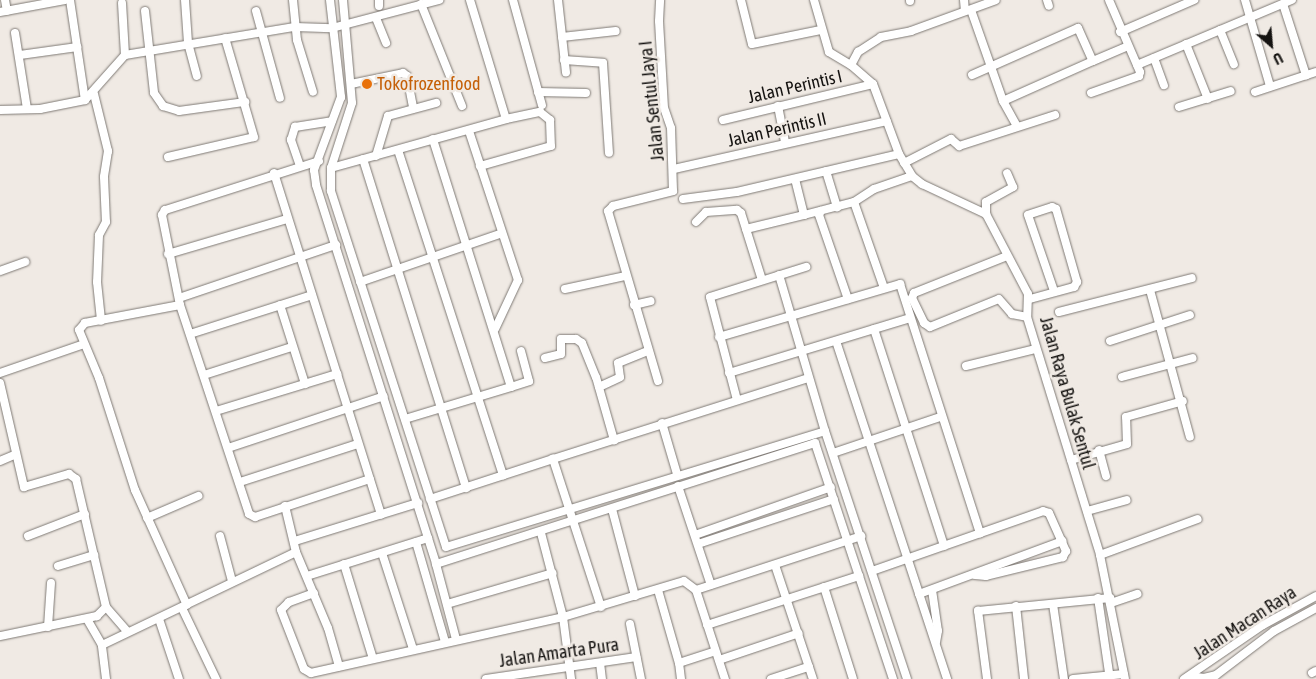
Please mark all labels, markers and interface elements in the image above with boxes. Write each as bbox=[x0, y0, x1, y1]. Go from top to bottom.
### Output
north arrow bbox=[1246, 20, 1296, 70]
street label: Jalan Sentul Jaya I bbox=[635, 40, 669, 162]
text: U bbox=[1271, 49, 1285, 67]
street label: Jalan Perintis I bbox=[746, 66, 844, 108]
place label: Tokofrozenfood bbox=[377, 73, 480, 95]
marker: Tokofrozenfood bbox=[361, 78, 373, 90]
street label: Jalan Perintis II bbox=[725, 108, 829, 152]
street label: Jalan Raya Bulak Sentul bbox=[1035, 314, 1099, 472]
street label: Jalan Macan Raya bbox=[1190, 582, 1300, 664]
street label: Jalan Amarta Pura bbox=[498, 634, 620, 672]

